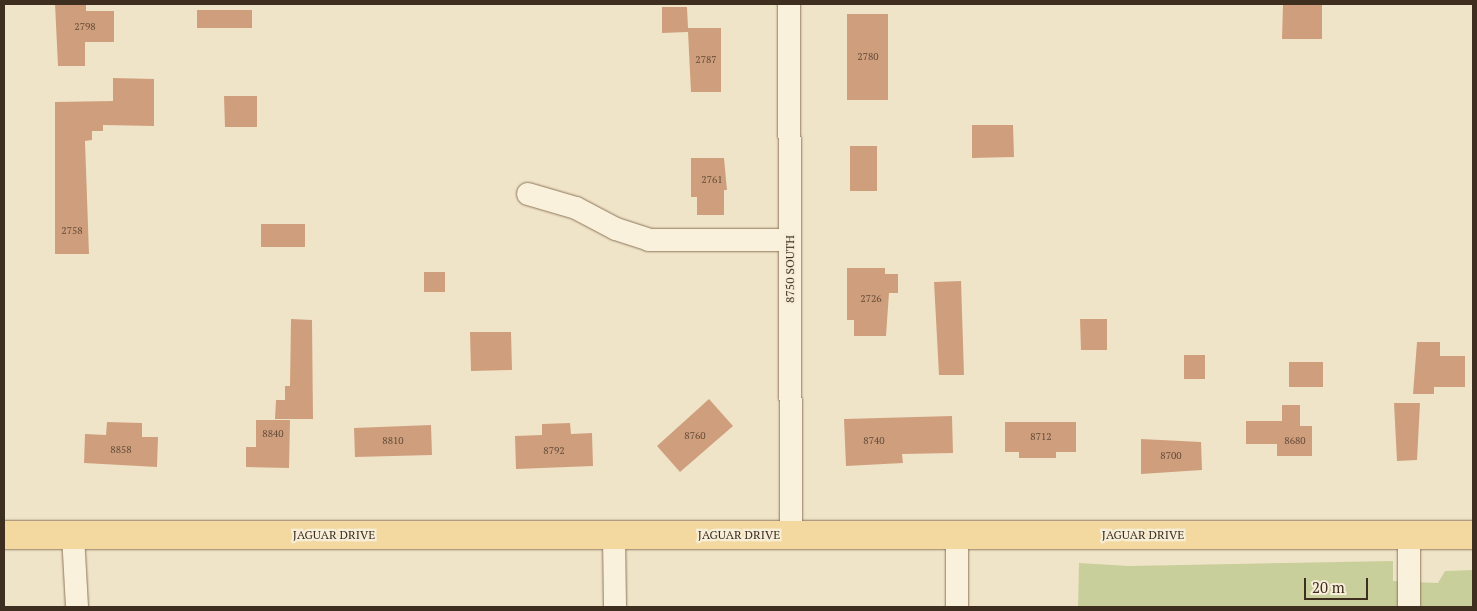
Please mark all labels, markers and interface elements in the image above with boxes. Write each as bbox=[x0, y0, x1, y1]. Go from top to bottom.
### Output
house number: 2798 bbox=[74, 21, 96, 33]
house number: 2780 bbox=[857, 51, 879, 63]
house number: 2787 bbox=[695, 54, 717, 66]
house number: 2761 bbox=[701, 174, 723, 186]
house number: 2758 bbox=[61, 225, 83, 237]
street label: 8750 SOUTH bbox=[783, 235, 797, 303]
house number: 2726 bbox=[860, 293, 882, 305]
house number: 8840 bbox=[262, 428, 284, 440]
house number: 8760 bbox=[684, 430, 706, 442]
house number: 8712 bbox=[1030, 431, 1052, 443]
house number: 8810 bbox=[382, 435, 404, 447]
house number: 8740 bbox=[863, 435, 885, 447]
house number: 8680 bbox=[1284, 435, 1306, 447]
house number: 8858 bbox=[110, 444, 132, 456]
house number: 8792 bbox=[543, 445, 565, 457]
house number: 8700 bbox=[1160, 450, 1182, 462]
street label: JAGUAR DRIVE bbox=[293, 528, 375, 542]
street label: JAGUAR DRIVE bbox=[698, 528, 780, 542]
street label: JAGUAR DRIVE bbox=[1102, 528, 1184, 542]
scale bar bbox=[1307, 568, 1371, 600]
text: 20 m bbox=[1312, 577, 1345, 597]

